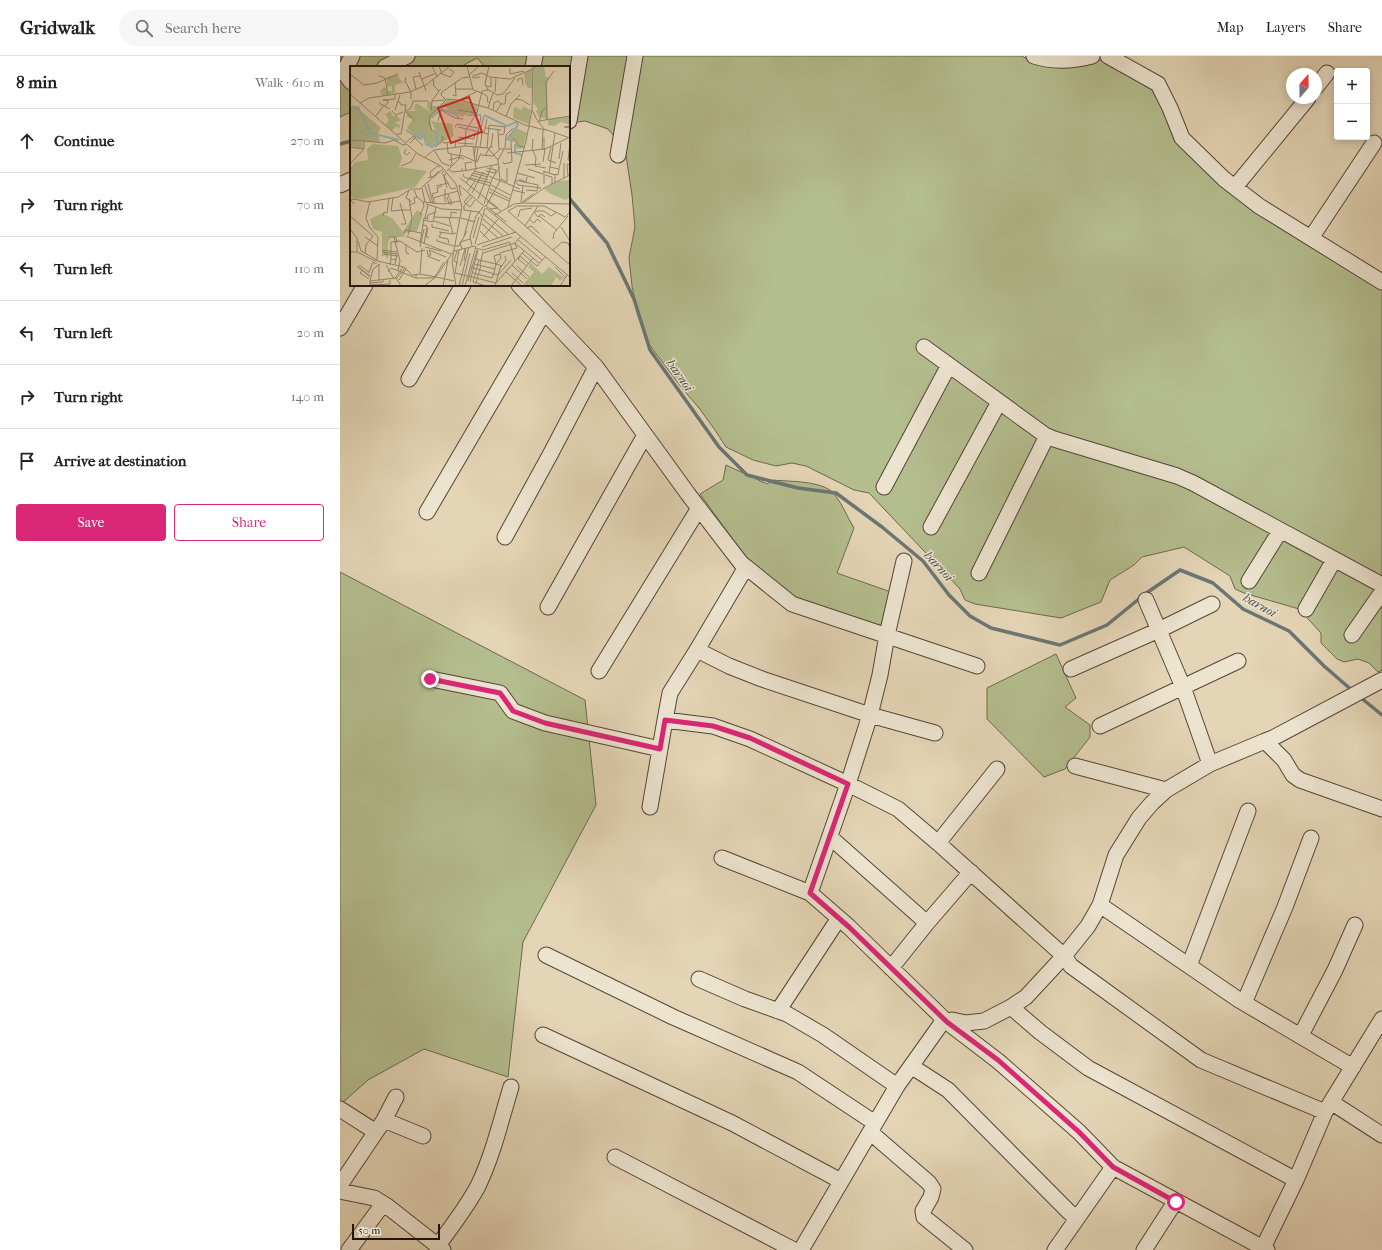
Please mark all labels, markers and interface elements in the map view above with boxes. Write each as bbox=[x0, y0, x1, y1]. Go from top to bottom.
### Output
search box bbox=[119, 10, 399, 46]
text: Gridwalk bbox=[20, 17, 95, 39]
icon: search bbox=[133, 17, 155, 39]
text: Search here bbox=[165, 19, 241, 37]
text: Map bbox=[1217, 19, 1244, 36]
text: Layers bbox=[1266, 19, 1306, 36]
text: Share bbox=[1328, 19, 1362, 36]
inset map bbox=[350, 66, 570, 286]
north arrow bbox=[1286, 68, 1322, 104]
map controls bbox=[1334, 68, 1370, 140]
button: + bbox=[1334, 68, 1370, 104]
text: 8 min bbox=[16, 72, 57, 92]
text: Walk · 610 m bbox=[255, 75, 324, 90]
button: − bbox=[1334, 104, 1370, 140]
icon: ahead bbox=[16, 130, 38, 152]
text: Continue bbox=[54, 132, 114, 150]
text: 270 m bbox=[290, 133, 324, 148]
icon: right bbox=[16, 194, 38, 216]
text: Turn right bbox=[54, 196, 123, 214]
text: 70 m bbox=[297, 197, 324, 212]
icon: left bbox=[16, 258, 38, 280]
text: Turn left bbox=[54, 260, 112, 278]
text: 110 m bbox=[294, 261, 324, 276]
icon: left bbox=[16, 322, 38, 344]
text: Turn left bbox=[54, 324, 112, 342]
text: 20 m bbox=[297, 325, 324, 340]
water label: harnoi bbox=[663, 355, 697, 395]
icon: right bbox=[16, 386, 38, 408]
text: Turn right bbox=[54, 388, 123, 406]
text: 140 m bbox=[291, 389, 324, 404]
icon: arrive bbox=[16, 450, 38, 472]
text: Arrive at destination bbox=[54, 452, 186, 470]
button: Save bbox=[16, 504, 166, 541]
button: Share bbox=[174, 504, 324, 541]
water label: harnoi bbox=[921, 547, 958, 585]
water label: harnoi bbox=[1240, 589, 1280, 621]
route end bbox=[421, 670, 439, 688]
route start bbox=[1167, 1193, 1185, 1211]
scale bar bbox=[352, 1222, 440, 1241]
text: 50 m bbox=[358, 1224, 380, 1237]

